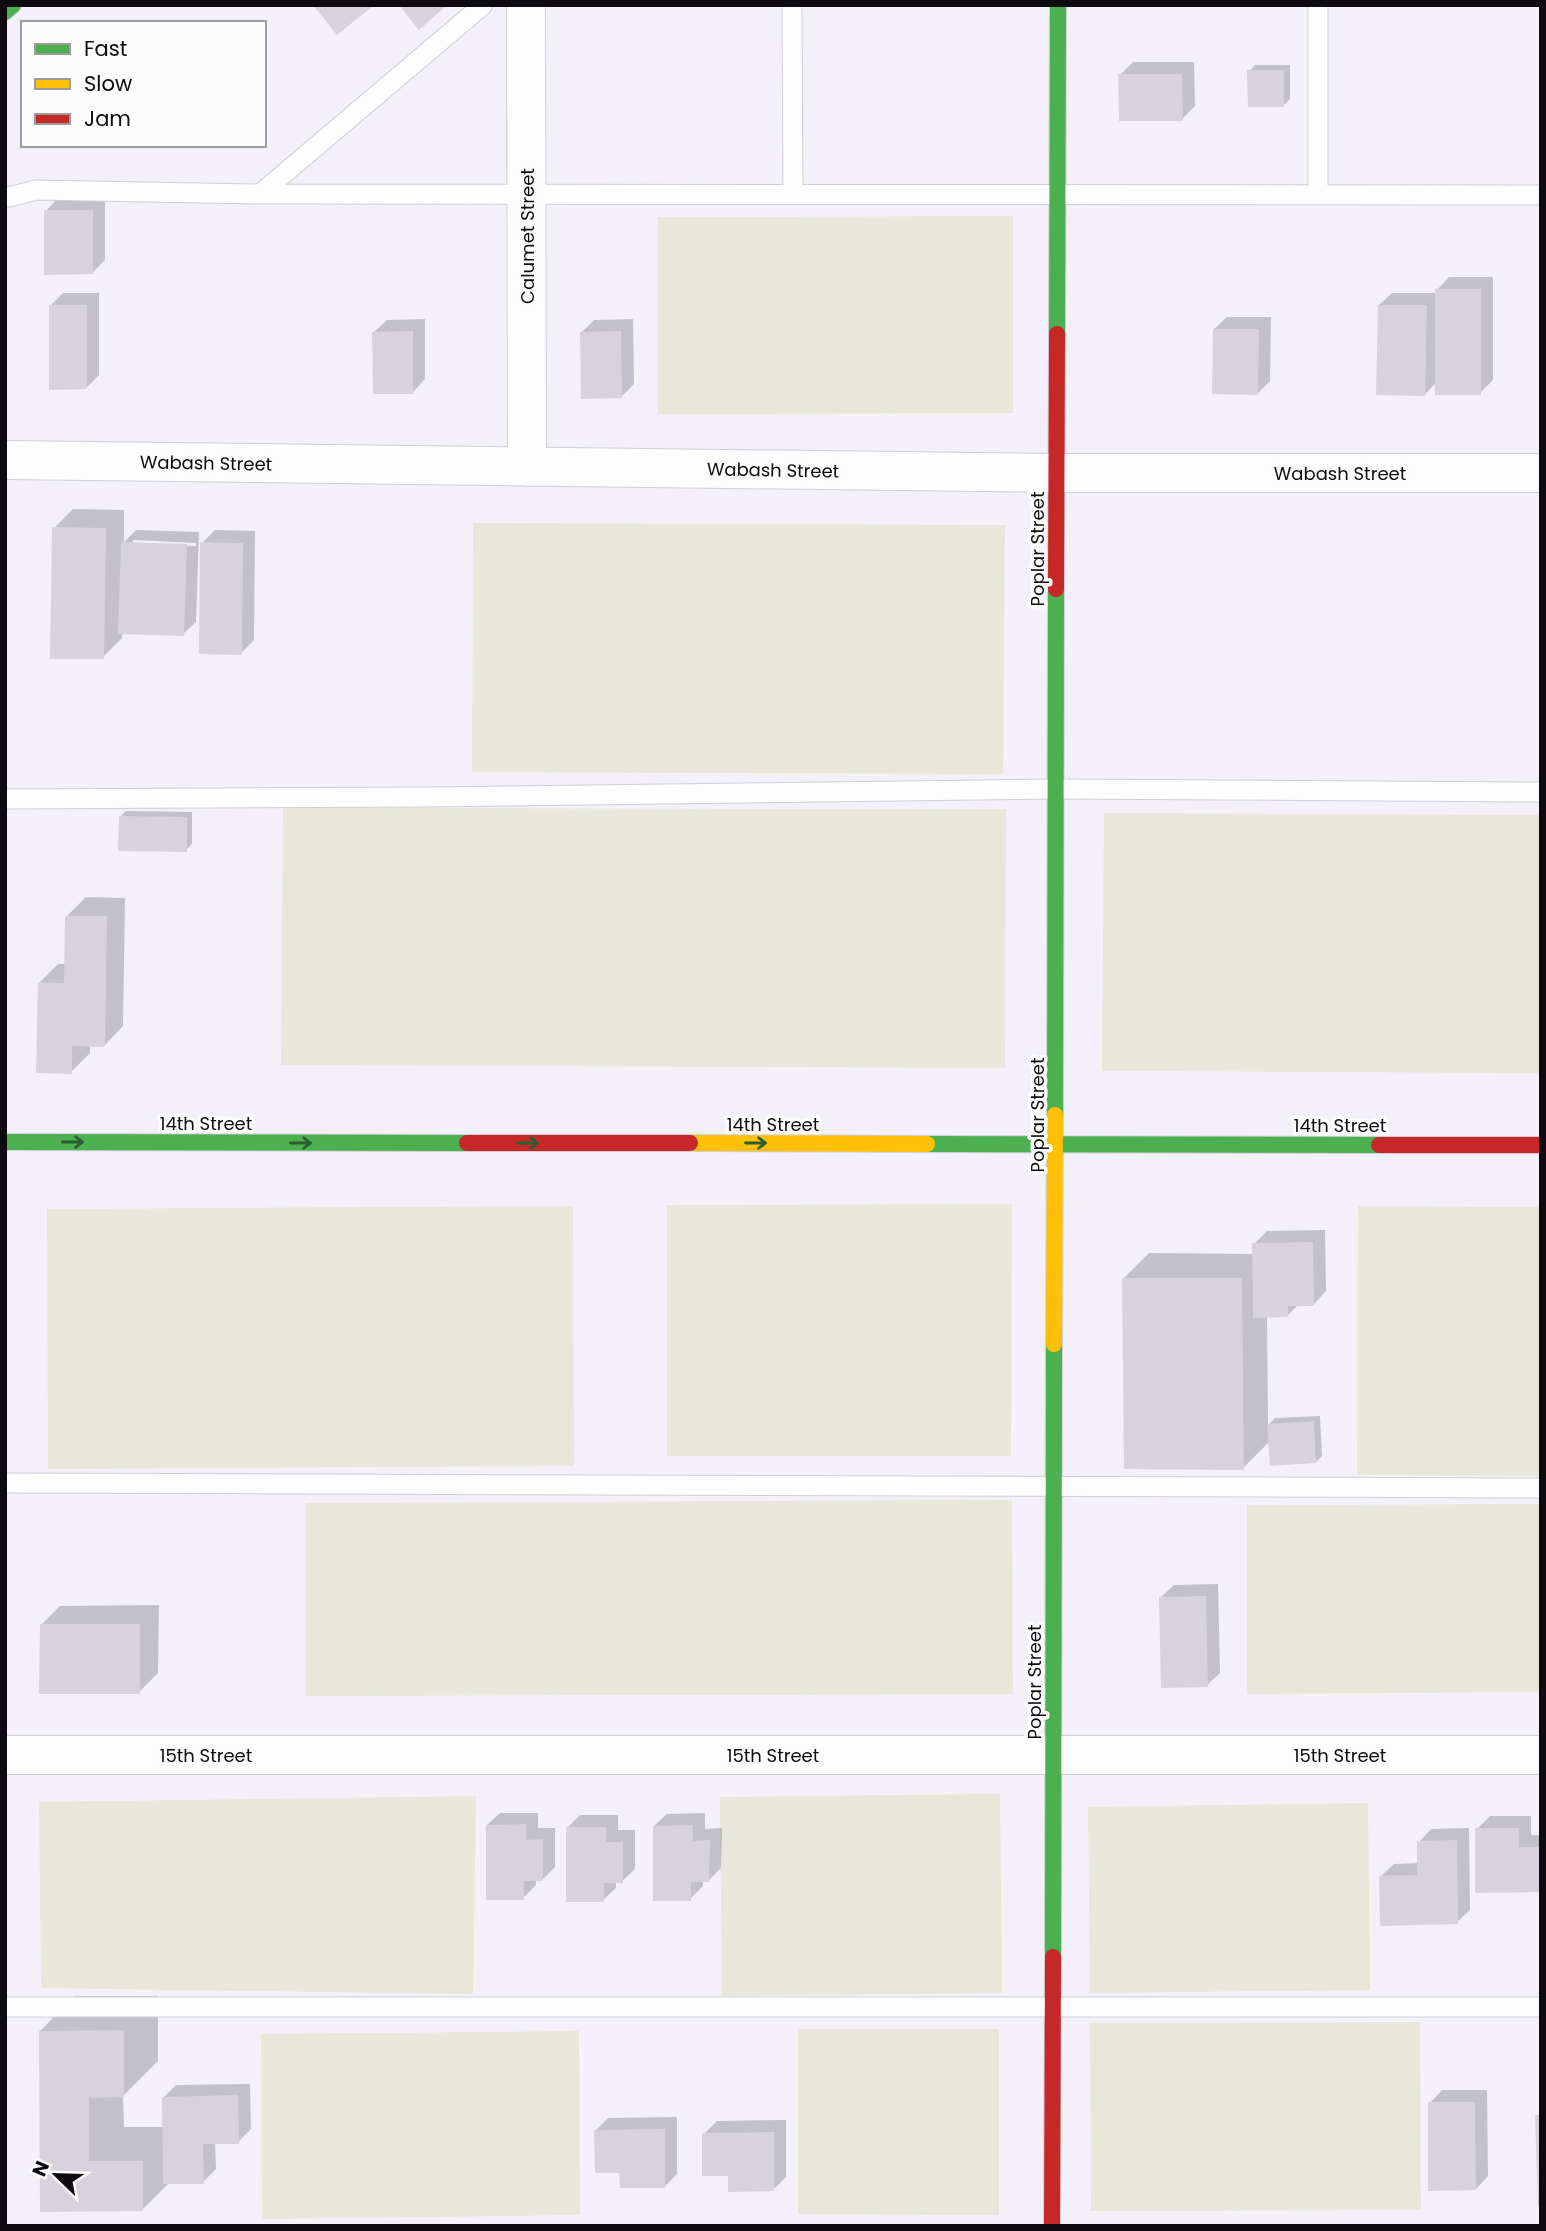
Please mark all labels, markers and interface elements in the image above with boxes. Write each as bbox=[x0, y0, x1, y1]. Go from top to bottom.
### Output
legend bbox=[21, 21, 266, 147]
text: Fast bbox=[84, 34, 127, 63]
text: Slow bbox=[84, 69, 132, 98]
text: Jam bbox=[84, 104, 131, 133]
street label: Calumet Street bbox=[515, 168, 540, 304]
street label: Wabash Street bbox=[140, 449, 272, 477]
street label: Wabash Street bbox=[707, 456, 839, 484]
street label: Wabash Street bbox=[1274, 461, 1406, 486]
street label: Poplar Street bbox=[1025, 492, 1050, 606]
street label: Poplar Street bbox=[1025, 1058, 1050, 1172]
street label: 14th Street bbox=[160, 1111, 252, 1136]
street label: 14th Street bbox=[727, 1112, 819, 1137]
street label: 14th Street bbox=[1294, 1113, 1386, 1138]
one-way arrow bbox=[62, 1135, 85, 1149]
one-way arrow bbox=[289, 1136, 312, 1150]
one-way arrow bbox=[517, 1136, 540, 1150]
one-way arrow bbox=[744, 1136, 767, 1150]
street label: Poplar Street bbox=[1022, 1625, 1047, 1739]
street label: 15th Street bbox=[160, 1743, 252, 1768]
street label: 15th Street bbox=[727, 1743, 819, 1768]
street label: 15th Street bbox=[1294, 1743, 1386, 1768]
north arrow bbox=[21, 2140, 91, 2210]
text: N bbox=[26, 2157, 56, 2180]

